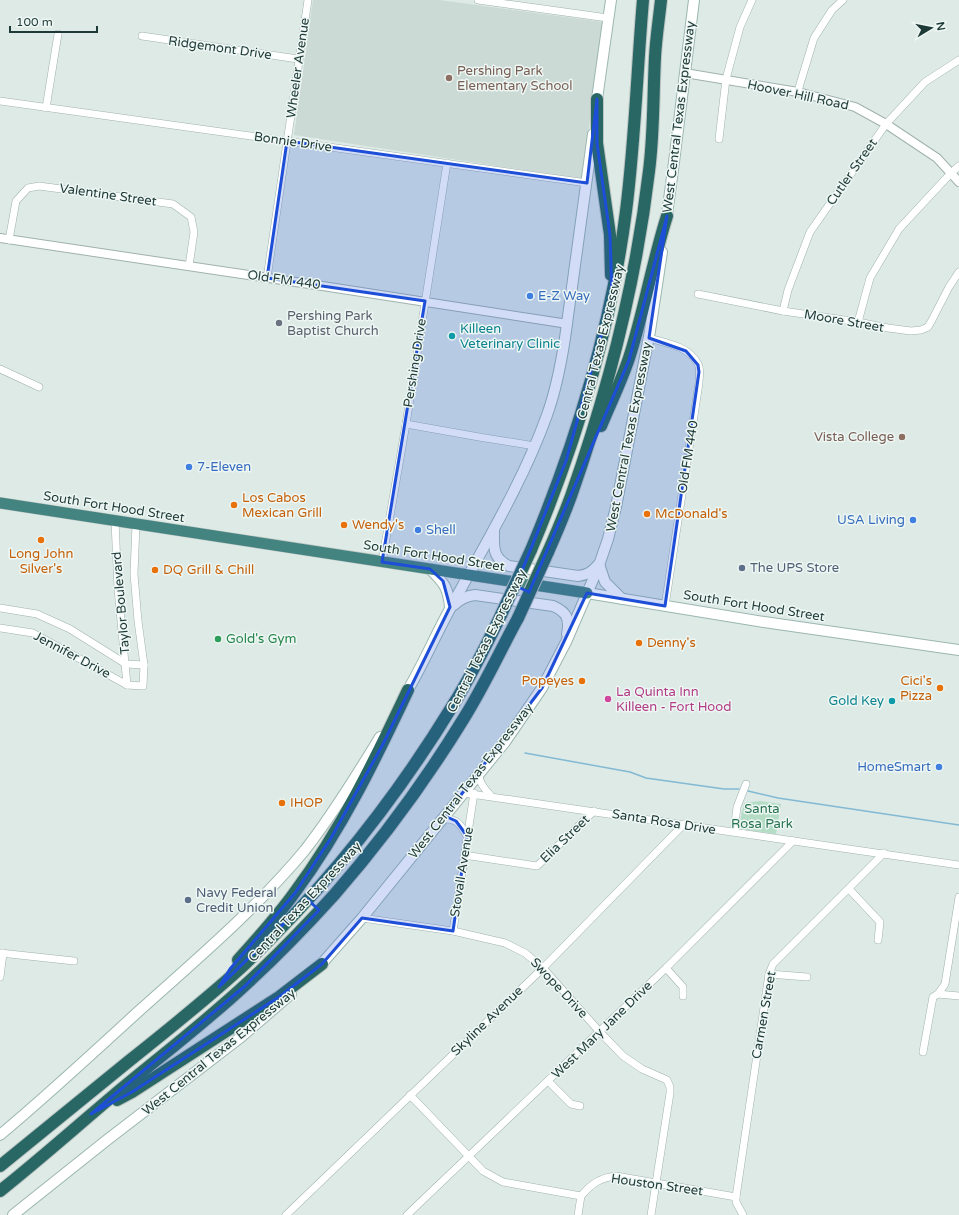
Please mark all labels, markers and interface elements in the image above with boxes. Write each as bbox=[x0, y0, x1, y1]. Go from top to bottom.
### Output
scale bar bbox=[10, 8, 97, 34]
north arrow bbox=[911, 8, 951, 48]
text: 100 m bbox=[16, 15, 53, 29]
street label: Wheeler Avenue bbox=[283, 17, 313, 119]
street label: West Central Texas Expressway bbox=[659, 20, 699, 214]
text: N bbox=[933, 21, 948, 32]
street label: Ridgemont Drive bbox=[167, 33, 273, 63]
place label: Pershing Park Elementary School bbox=[457, 63, 572, 94]
marker: Pershing Park Elementary School bbox=[444, 73, 454, 83]
street label: Hoover Hill Road bbox=[746, 76, 850, 114]
street label: Bonnie Drive bbox=[253, 129, 333, 155]
street label: Cutler Street bbox=[823, 135, 881, 208]
street label: Valentine Street bbox=[58, 180, 158, 210]
street label: Central Texas Expressway bbox=[574, 263, 628, 421]
street label: Old FM 440 bbox=[246, 267, 322, 293]
place label: E-Z Way bbox=[538, 288, 590, 304]
marker: E-Z Way bbox=[525, 291, 535, 301]
street label: Moore Street bbox=[803, 306, 885, 336]
place label: Pershing Park Baptist Church bbox=[287, 308, 379, 339]
street label: Pershing Drive bbox=[400, 317, 430, 409]
marker: Pershing Park Baptist Church bbox=[274, 318, 284, 328]
place label: Killeen Veterinary Clinic bbox=[460, 321, 560, 352]
marker: Killeen Veterinary Clinic bbox=[447, 331, 457, 341]
street label: West Central Texas Expressway bbox=[603, 341, 655, 533]
street label: Old FM 440 bbox=[674, 419, 702, 495]
place label: Vista College bbox=[814, 429, 894, 445]
marker: Vista College bbox=[897, 432, 907, 442]
place label: 7-Eleven bbox=[197, 459, 251, 475]
marker: 7-Eleven bbox=[184, 462, 194, 472]
street label: South Fort Hood Street bbox=[42, 488, 186, 526]
place label: Los Cabos Mexican Grill bbox=[242, 490, 322, 521]
marker: Los Cabos Mexican Grill bbox=[229, 500, 239, 510]
place label: McDonald's bbox=[655, 506, 728, 522]
marker: McDonald's bbox=[642, 509, 652, 519]
place label: USA Living bbox=[837, 512, 905, 528]
marker: USA Living bbox=[908, 515, 918, 525]
place label: Wendy's bbox=[352, 517, 404, 533]
marker: Wendy's bbox=[339, 520, 349, 530]
place label: Shell bbox=[426, 522, 456, 538]
marker: Shell bbox=[413, 525, 423, 535]
marker: Long John Silver's bbox=[36, 535, 46, 545]
street label: South Fort Hood Street bbox=[362, 537, 506, 575]
place label: Long John Silver's bbox=[9, 546, 73, 577]
street label: Taylor Boulevard bbox=[109, 551, 133, 655]
place label: The UPS Store bbox=[750, 560, 839, 576]
place label: DQ Grill & Chill bbox=[163, 562, 254, 578]
marker: The UPS Store bbox=[737, 563, 747, 573]
marker: DQ Grill & Chill bbox=[150, 565, 160, 575]
street label: Central Texas Expressway bbox=[444, 567, 530, 715]
street label: South Fort Hood Street bbox=[682, 587, 826, 625]
street label: Jennifer Drive bbox=[31, 628, 113, 682]
place label: Gold's Gym bbox=[226, 631, 296, 647]
marker: Gold's Gym bbox=[213, 634, 223, 644]
place label: Denny's bbox=[647, 635, 696, 651]
marker: Denny's bbox=[634, 638, 644, 648]
place label: Popeyes bbox=[522, 673, 574, 689]
place label: Cici's Pizza bbox=[900, 673, 932, 704]
marker: Popeyes bbox=[577, 676, 587, 686]
marker: Cici's Pizza bbox=[935, 683, 945, 693]
place label: La Quinta Inn Killeen - Fort Hood bbox=[616, 684, 731, 715]
place label: Gold Key bbox=[828, 693, 884, 709]
marker: La Quinta Inn Killeen - Fort Hood bbox=[603, 694, 613, 704]
marker: Gold Key bbox=[887, 696, 897, 706]
street label: West Central Texas Expressway bbox=[405, 700, 537, 862]
place label: HomeSmart bbox=[857, 759, 931, 775]
marker: HomeSmart bbox=[934, 762, 944, 772]
place label: IHOP bbox=[290, 795, 323, 811]
marker: IHOP bbox=[277, 798, 287, 808]
park label: Santa Rosa Park bbox=[731, 801, 793, 832]
street label: Santa Rosa Drive bbox=[611, 806, 717, 838]
street label: Elia Street bbox=[537, 811, 593, 867]
street label: Stovall Avenue bbox=[447, 826, 477, 918]
street label: Central Texas Expressway bbox=[245, 839, 365, 965]
place label: Navy Federal Credit Union bbox=[196, 885, 277, 916]
marker: Navy Federal Credit Union bbox=[183, 895, 193, 905]
street label: Swope Drive bbox=[527, 955, 591, 1021]
street label: Carmen Street bbox=[748, 970, 780, 1060]
street label: West Mary Jane Drive bbox=[548, 978, 656, 1082]
street label: Skyline Avenue bbox=[448, 983, 526, 1059]
street label: West Central Texas Expressway bbox=[139, 985, 299, 1119]
street label: Houston Street bbox=[610, 1171, 704, 1199]

